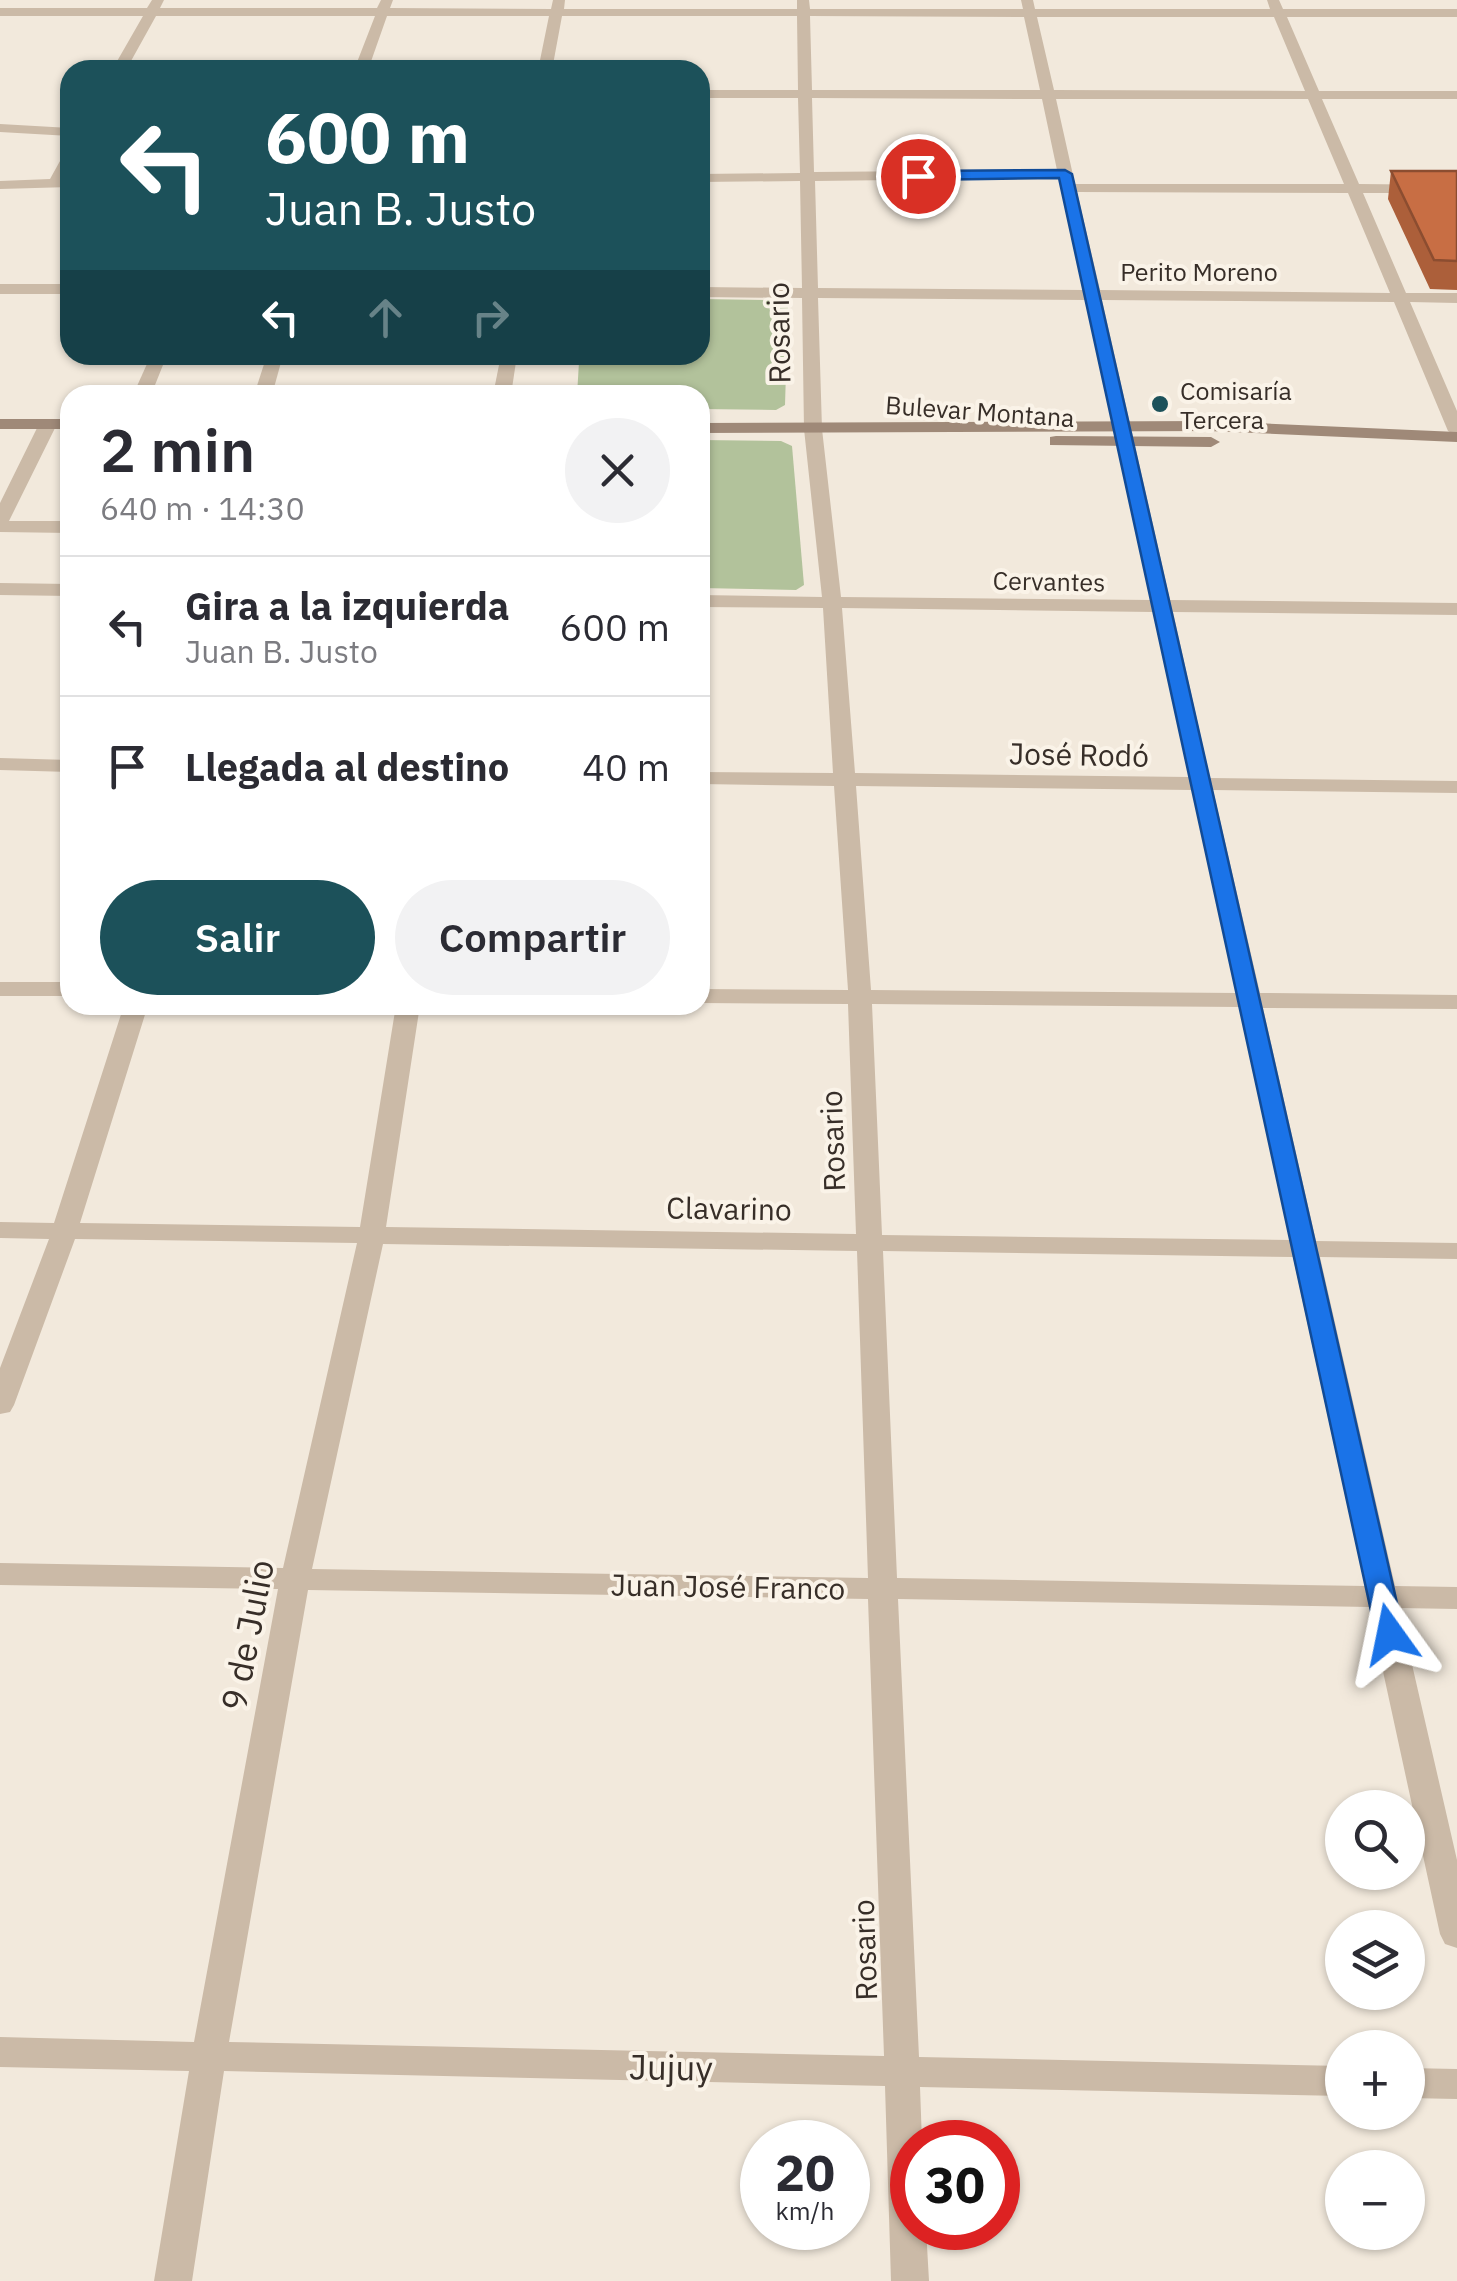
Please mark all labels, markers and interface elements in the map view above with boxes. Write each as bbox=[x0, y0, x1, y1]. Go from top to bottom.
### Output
text: 600 m bbox=[265, 91, 470, 182]
icon: left bbox=[100, 100, 230, 230]
pin bbox=[876, 134, 961, 219]
icon: arrive bbox=[891, 149, 946, 204]
text: Juan B. Justo bbox=[265, 179, 536, 237]
street label: Perito Moreno bbox=[1120, 255, 1278, 288]
street label: Rosario bbox=[758, 282, 798, 384]
icon: left bbox=[253, 290, 308, 345]
icon: ahead bbox=[358, 290, 413, 345]
icon: right bbox=[463, 290, 518, 345]
place label: Comisaría Tercera bbox=[1180, 374, 1292, 436]
street label: Bulevar Montana bbox=[884, 388, 1076, 434]
marker: Comisaría Tercera bbox=[1149, 393, 1171, 415]
text: 2 min bbox=[100, 410, 255, 489]
button: close bbox=[565, 418, 670, 523]
text: 640 m · 14:30 bbox=[100, 487, 305, 529]
street label: Cervantes bbox=[992, 564, 1106, 598]
text: Gira a la izquierda bbox=[185, 581, 509, 630]
icon: left bbox=[100, 599, 155, 654]
text: 600 m bbox=[559, 602, 670, 651]
text: Juan B. Justo bbox=[185, 630, 378, 672]
street label: José Rodó bbox=[1009, 733, 1149, 775]
icon: arrive bbox=[100, 739, 155, 794]
text: Llegada al destino bbox=[185, 742, 509, 791]
text: 40 m bbox=[582, 742, 670, 791]
button: Salir bbox=[100, 880, 375, 995]
button: Compartir bbox=[395, 880, 670, 995]
street label: Rosario bbox=[811, 1090, 853, 1192]
street label: Clavarino bbox=[666, 1187, 792, 1229]
street label: 9 de Julio bbox=[210, 1556, 284, 1714]
street label: Juan José Franco bbox=[610, 1564, 846, 1608]
position arrow bbox=[1338, 1582, 1442, 1686]
map controls bbox=[1325, 1790, 1425, 2250]
button: search bbox=[1325, 1790, 1425, 1890]
street label: Rosario bbox=[843, 1899, 885, 2001]
button: layers bbox=[1325, 1910, 1425, 2010]
button: + bbox=[1325, 2030, 1425, 2130]
street label: Jujuy bbox=[629, 2043, 713, 2091]
speed limit sign: 30 bbox=[890, 2120, 1020, 2250]
text: 20 bbox=[775, 2140, 835, 2205]
button: − bbox=[1325, 2150, 1425, 2250]
text: km/h bbox=[776, 2194, 834, 2227]

